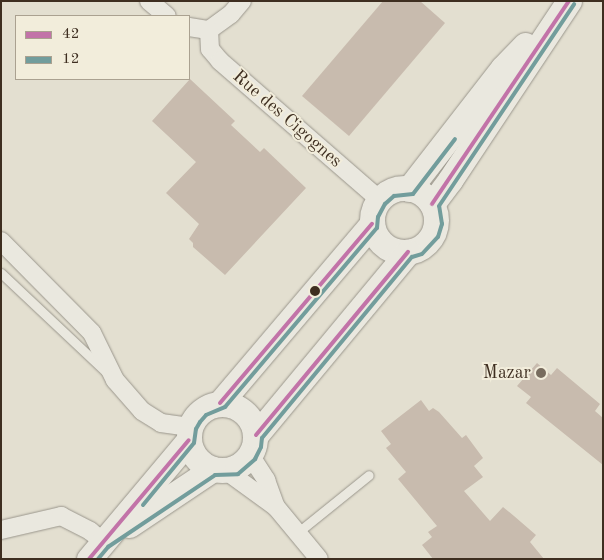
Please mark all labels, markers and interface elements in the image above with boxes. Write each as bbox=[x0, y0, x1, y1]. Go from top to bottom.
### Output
legend bbox=[15, 15, 190, 80]
text: 42 bbox=[62, 27, 79, 42]
text: 12 bbox=[62, 52, 79, 67]
street label: Rue des Cigognes bbox=[228, 66, 346, 172]
unlabelled marker bbox=[310, 286, 320, 296]
place label: Mazar bbox=[483, 362, 531, 384]
marker: Mazar bbox=[535, 367, 547, 379]

